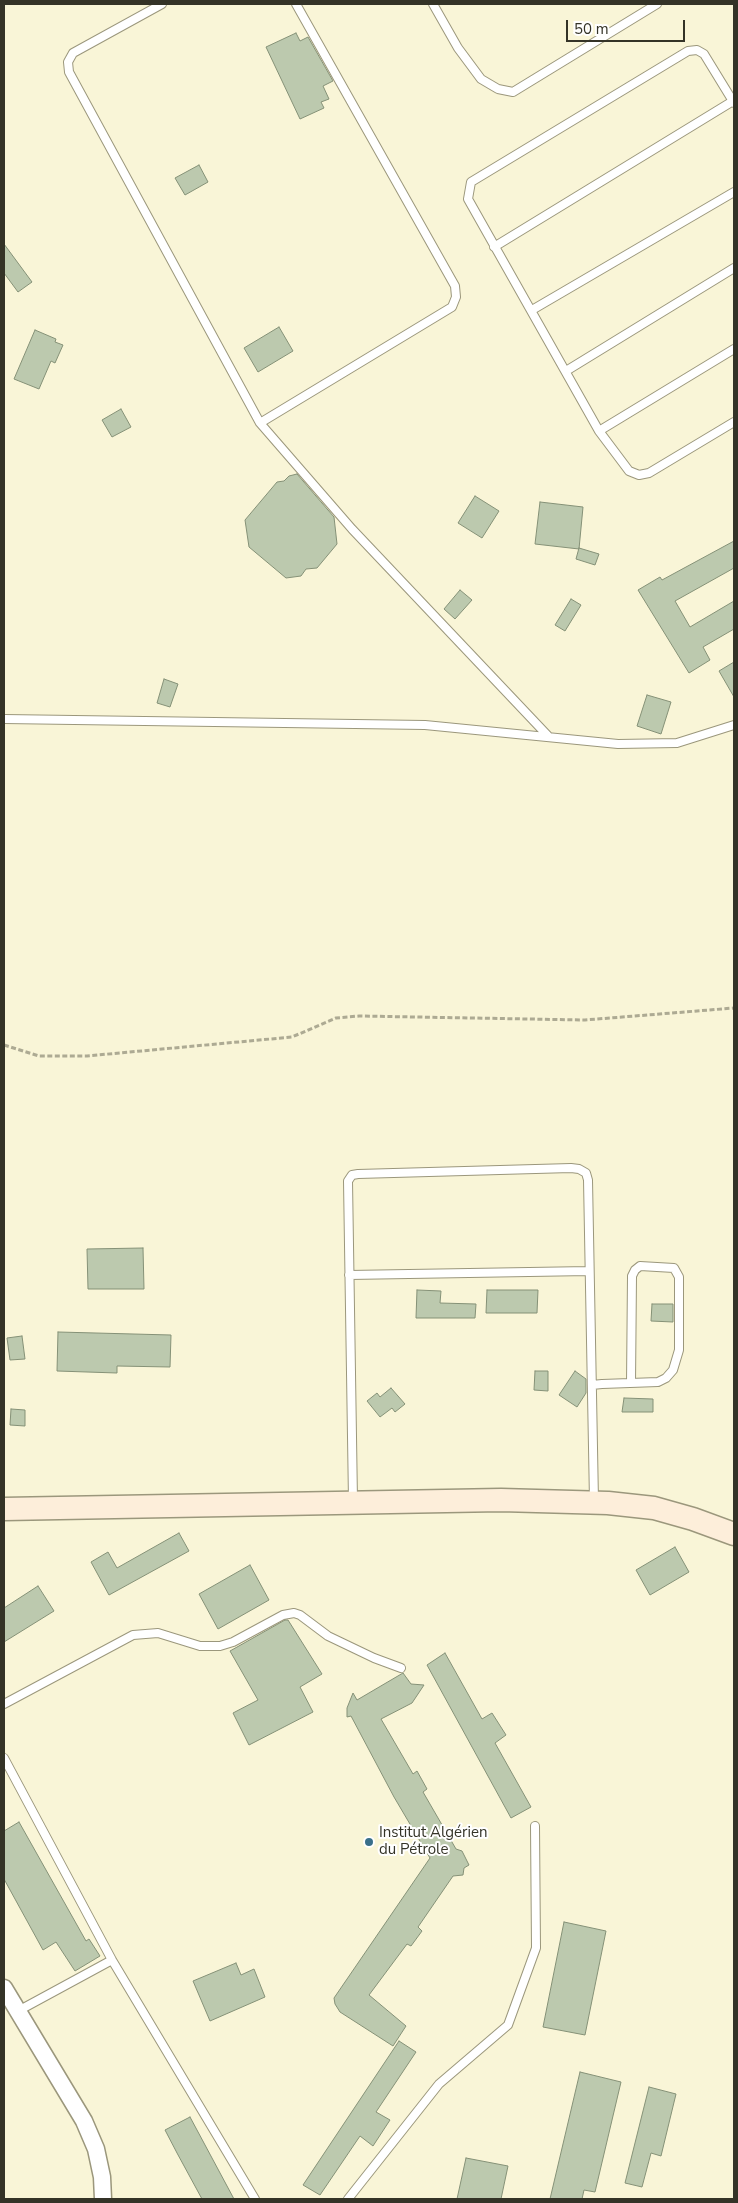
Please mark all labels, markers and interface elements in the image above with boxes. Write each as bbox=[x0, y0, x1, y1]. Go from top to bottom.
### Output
scale bar bbox=[568, 10, 687, 42]
text: 50 m bbox=[574, 19, 609, 39]
place label: Institut Algérien du Pétrole bbox=[379, 1824, 487, 1859]
marker: Institut Algérien du Pétrole bbox=[363, 1836, 375, 1848]

